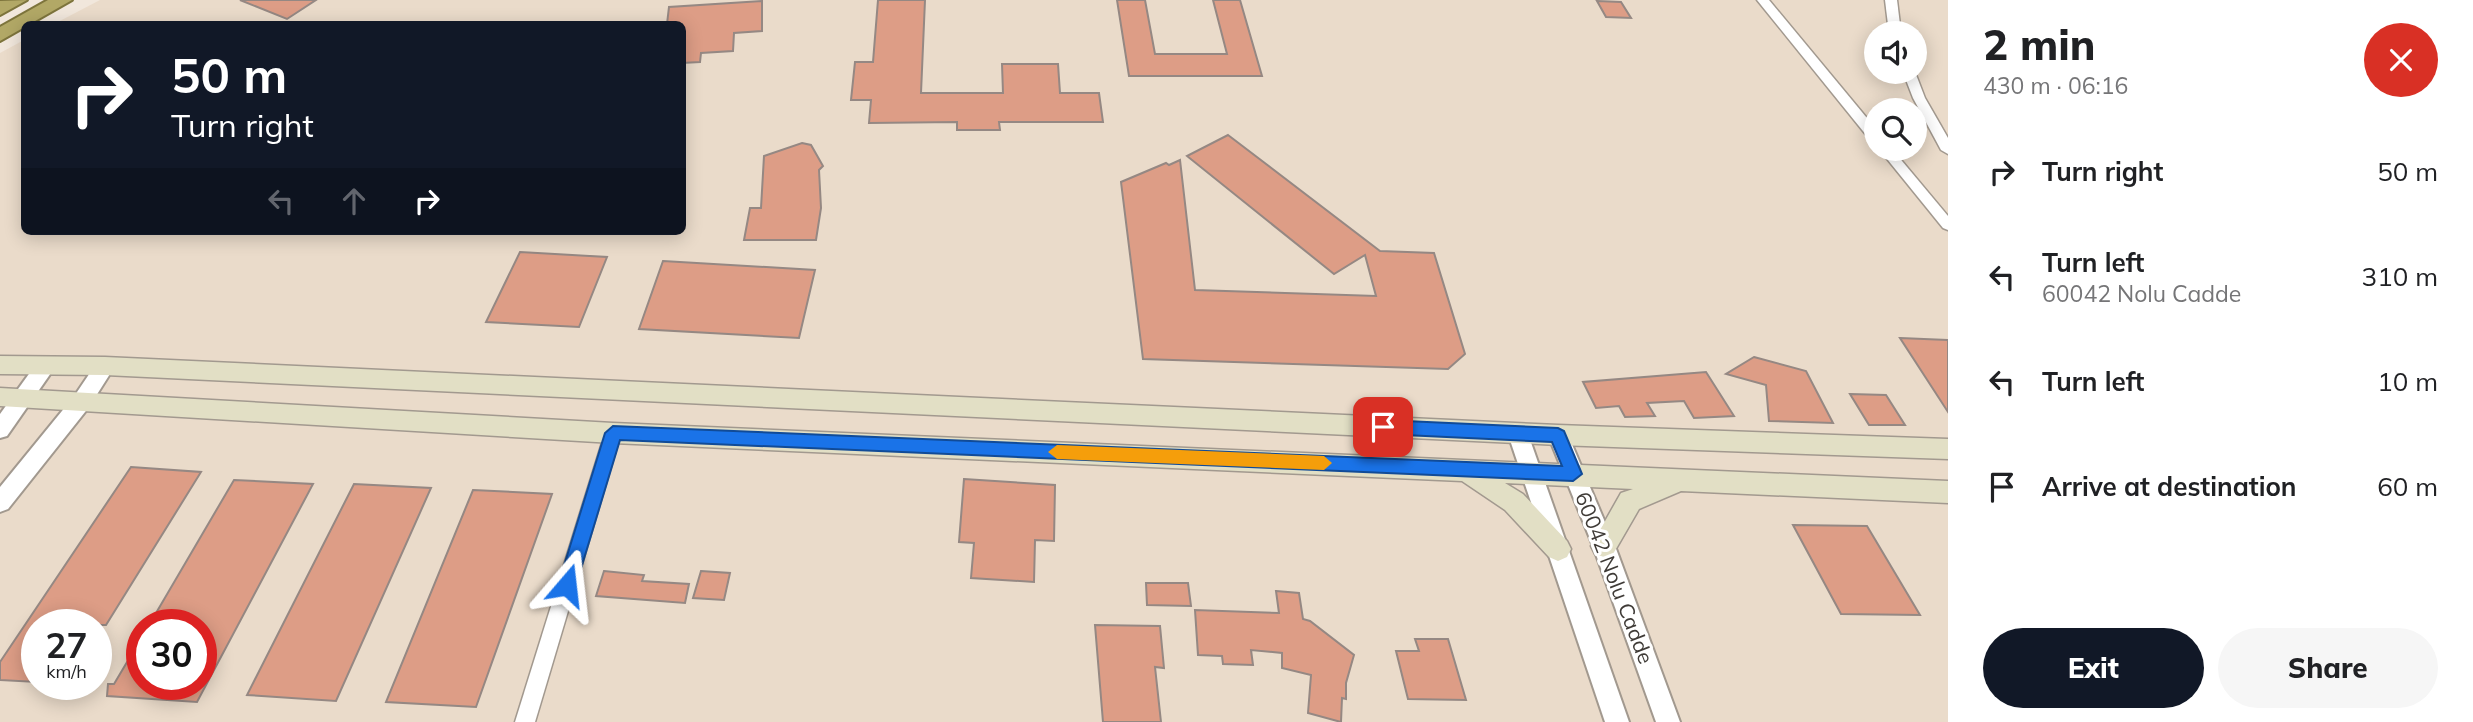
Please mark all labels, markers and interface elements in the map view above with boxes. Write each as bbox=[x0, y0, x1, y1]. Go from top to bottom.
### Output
text: 2 min bbox=[1983, 18, 2096, 71]
map controls bbox=[1864, 21, 1927, 161]
button: sound bbox=[1864, 21, 1927, 84]
button: close bbox=[2364, 23, 2438, 97]
text: 50 m bbox=[171, 44, 287, 105]
icon: right bbox=[56, 49, 147, 140]
text: 430 m · 06:16 bbox=[1983, 71, 2128, 100]
button: search bbox=[1864, 98, 1927, 161]
text: Turn right bbox=[171, 105, 314, 145]
icon: right bbox=[1983, 153, 2021, 191]
text: Turn right bbox=[2042, 155, 2163, 188]
text: 50 m bbox=[2377, 155, 2438, 188]
icon: left bbox=[262, 182, 300, 220]
icon: ahead bbox=[335, 182, 373, 220]
icon: right bbox=[408, 182, 446, 220]
text: Turn left bbox=[2042, 246, 2144, 279]
icon: left bbox=[1983, 258, 2021, 296]
text: 310 m bbox=[2362, 260, 2438, 293]
text: 60042 Nolu Cadde bbox=[2042, 279, 2241, 308]
icon: left bbox=[1983, 363, 2021, 401]
text: Turn left bbox=[2042, 365, 2144, 398]
text: 10 m bbox=[2377, 365, 2438, 398]
pin bbox=[1353, 397, 1413, 457]
icon: arrive bbox=[1364, 408, 1402, 446]
icon: arrive bbox=[1983, 468, 2021, 506]
text: Arrive at destination bbox=[2042, 470, 2297, 503]
text: 60 m bbox=[2377, 470, 2438, 503]
street label: 60042 Nolu Cadde bbox=[1570, 488, 1660, 667]
position arrow bbox=[530, 548, 604, 622]
speed limit sign: 30 bbox=[126, 609, 217, 700]
text: 27 bbox=[45, 623, 88, 667]
button: Exit bbox=[1983, 628, 2204, 708]
button: Share bbox=[2218, 628, 2438, 708]
text: km/h bbox=[46, 660, 87, 683]

